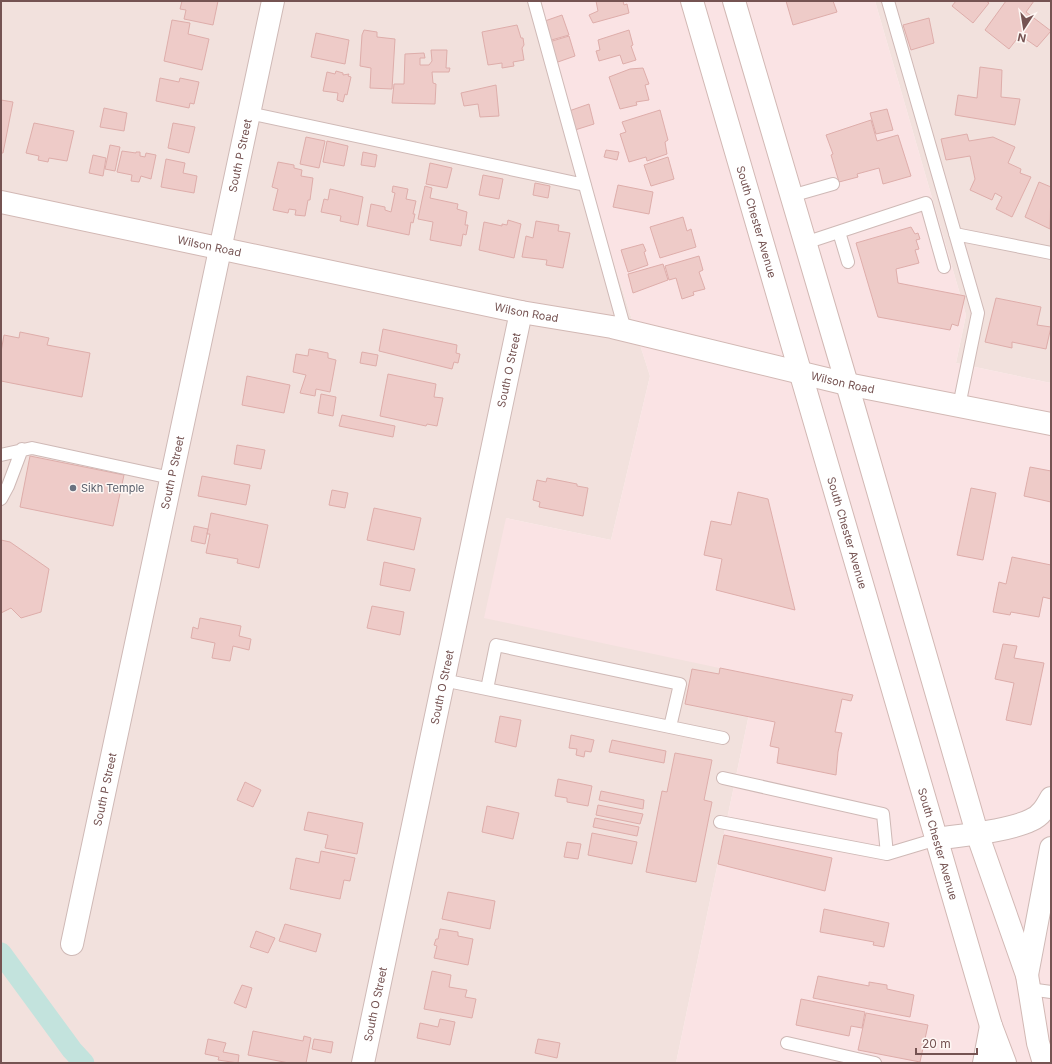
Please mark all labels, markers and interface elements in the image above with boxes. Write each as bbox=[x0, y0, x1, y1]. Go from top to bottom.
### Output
north arrow bbox=[1004, 8, 1044, 48]
text: N bbox=[1016, 30, 1027, 46]
street label: South P Street bbox=[225, 117, 255, 194]
street label: South Chester Avenue bbox=[733, 164, 779, 279]
street label: Wilson Road bbox=[176, 233, 243, 260]
street label: Wilson Road bbox=[493, 300, 560, 325]
street label: South O Street bbox=[494, 331, 524, 409]
street label: Wilson Road bbox=[809, 368, 876, 396]
street label: South P Street bbox=[158, 434, 187, 511]
street label: South Chester Avenue bbox=[824, 475, 870, 590]
place label: Sikh Temple bbox=[81, 481, 144, 495]
marker: Sikh Temple bbox=[68, 483, 78, 493]
street label: South O Street bbox=[427, 648, 457, 726]
street label: South P Street bbox=[90, 751, 120, 827]
street label: South Chester Avenue bbox=[915, 786, 961, 902]
street label: South O Street bbox=[361, 965, 390, 1043]
scale bar bbox=[916, 1030, 977, 1056]
text: 20 m bbox=[922, 1036, 951, 1051]

